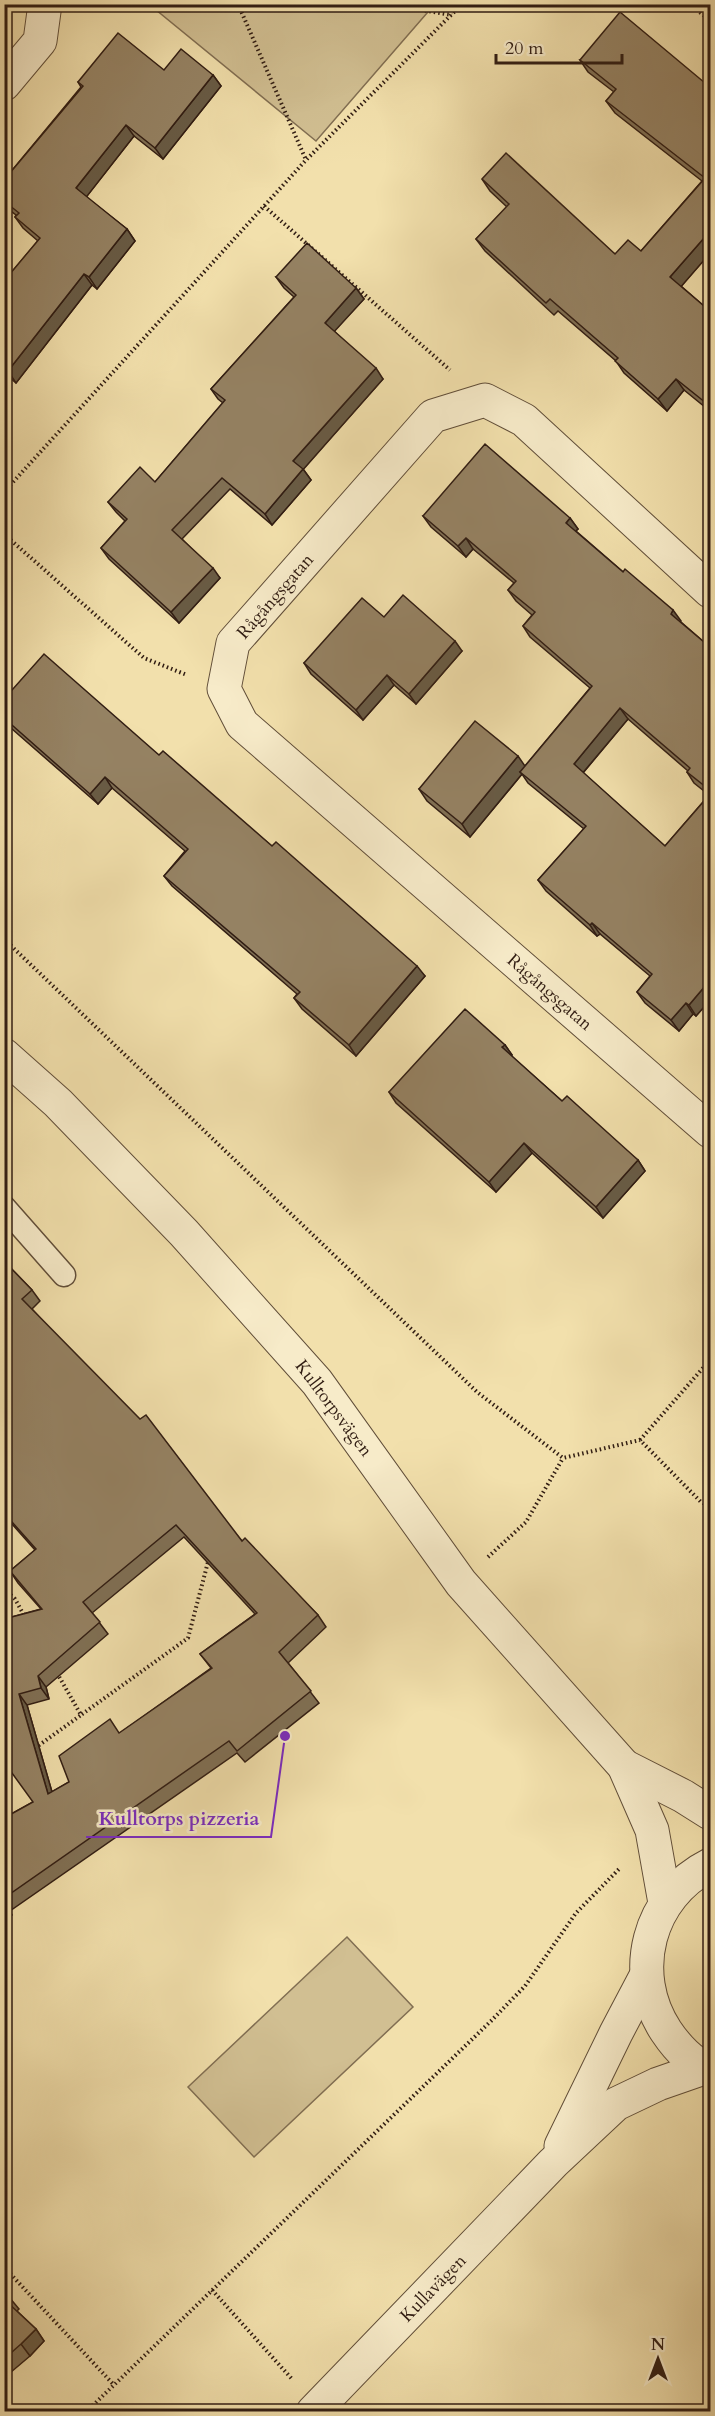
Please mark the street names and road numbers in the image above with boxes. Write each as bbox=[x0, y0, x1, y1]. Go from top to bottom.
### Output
street label: Rågångsgatan bbox=[231, 548, 320, 645]
street label: Rågångsgatan bbox=[501, 948, 598, 1037]
street label: Kulltorpsvägen bbox=[289, 1355, 379, 1463]
street label: Kullavägen bbox=[395, 2248, 473, 2328]

